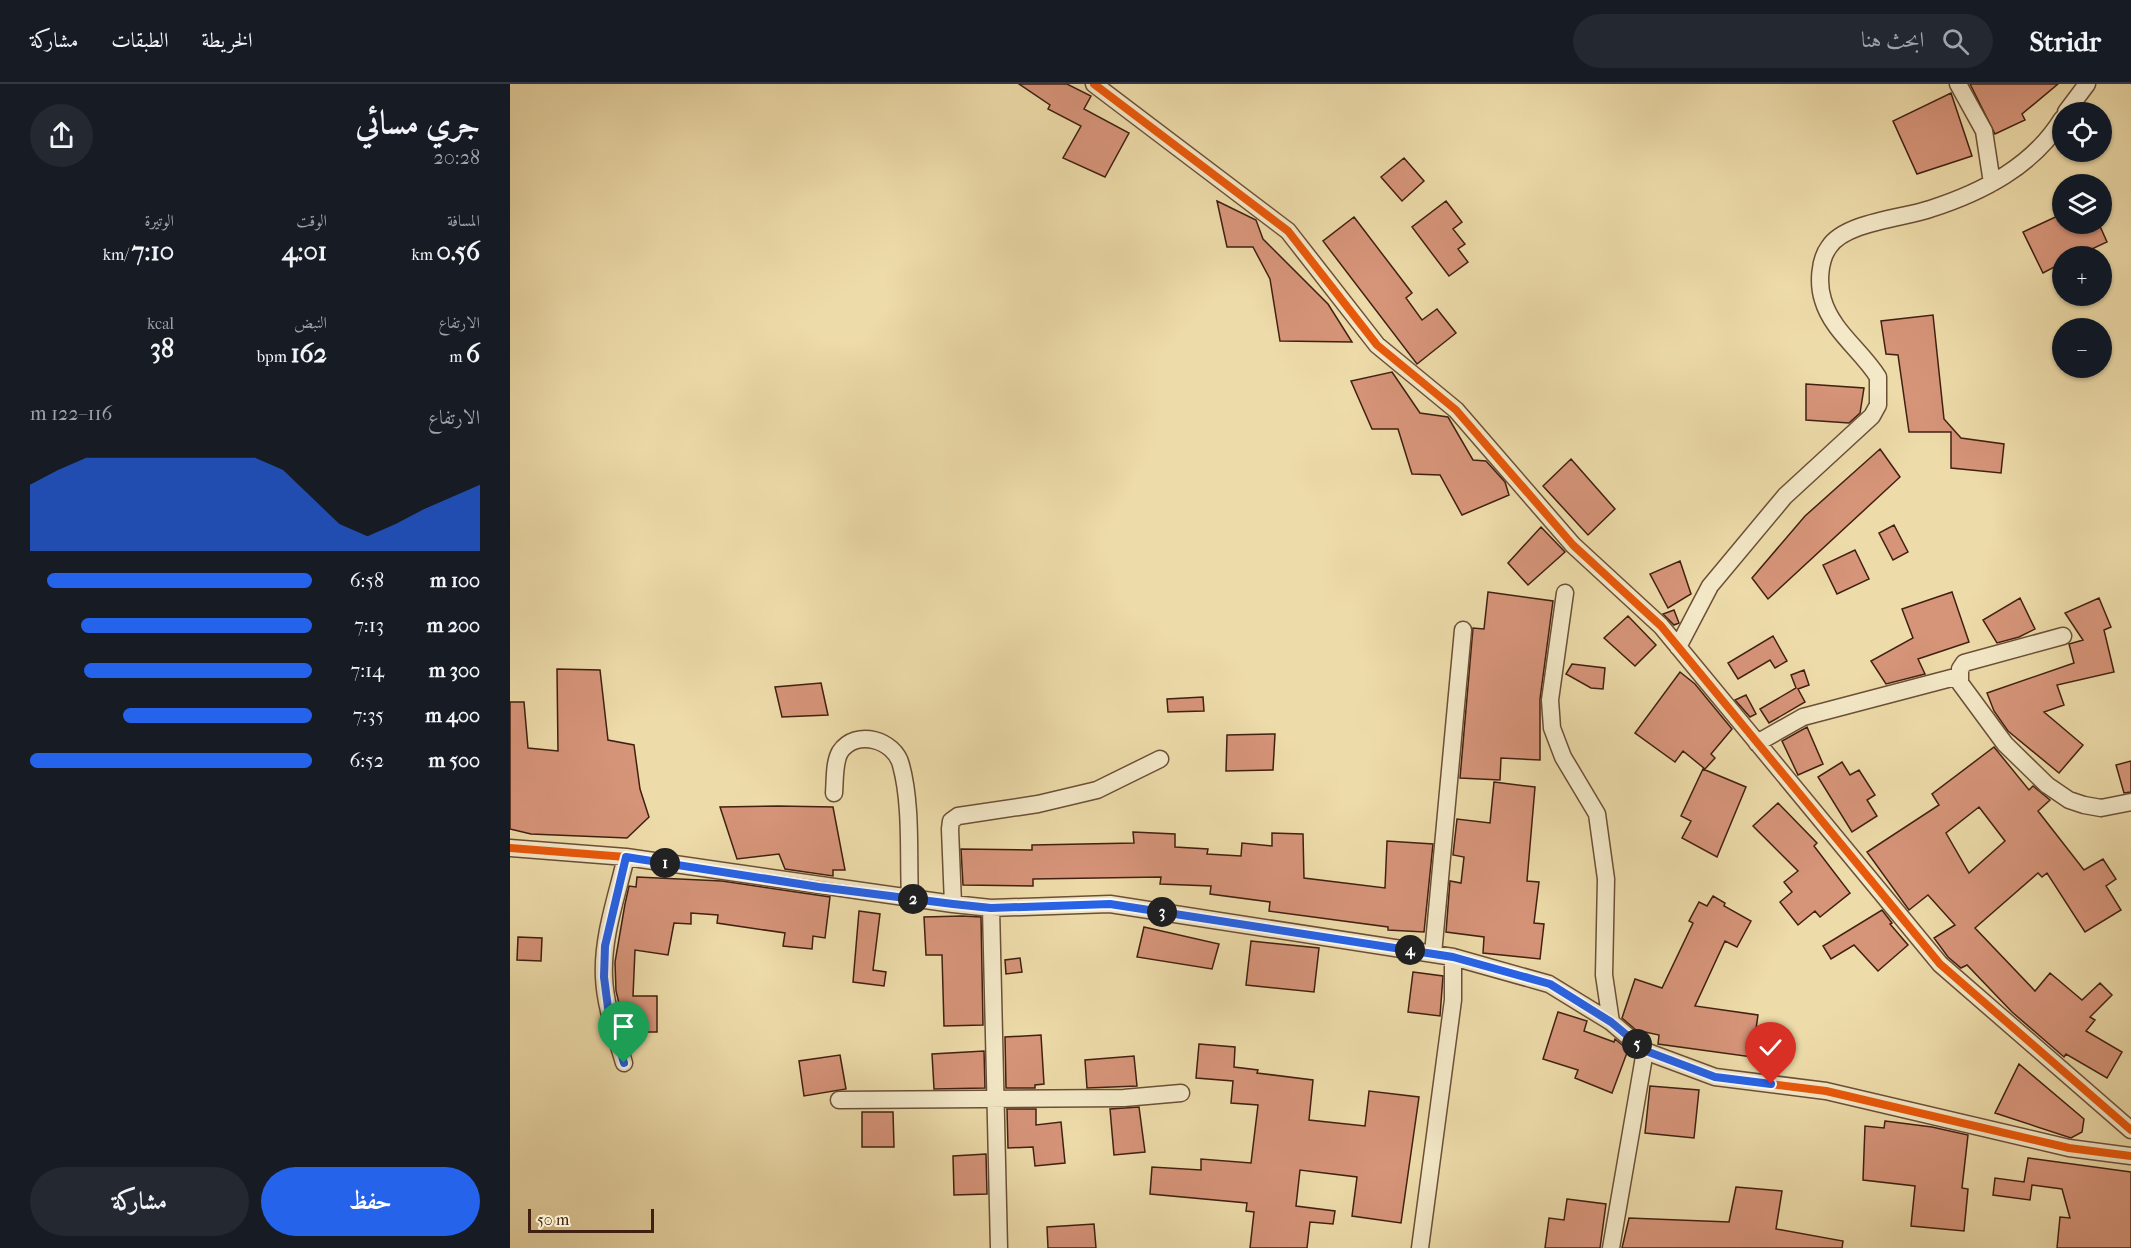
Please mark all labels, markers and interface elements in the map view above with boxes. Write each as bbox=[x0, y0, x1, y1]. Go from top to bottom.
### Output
search box bbox=[1573, 14, 1993, 68]
icon: search bbox=[1939, 25, 1972, 58]
text: Stridr bbox=[2029, 25, 2101, 58]
text: ابحث هنا bbox=[1861, 27, 1924, 53]
text: مشاركة bbox=[30, 28, 78, 52]
text: الطبقات bbox=[111, 28, 168, 52]
text: الخريطة bbox=[201, 28, 253, 52]
map controls bbox=[2052, 102, 2112, 378]
button: locate bbox=[2052, 102, 2112, 162]
button: share bbox=[30, 104, 93, 167]
text: جري مسائي bbox=[355, 104, 480, 143]
text: 20:28 bbox=[434, 146, 480, 169]
button: layers bbox=[2052, 174, 2112, 234]
text: الوتيرة bbox=[144, 211, 174, 230]
text: الوقت bbox=[296, 211, 327, 230]
text: المسافة bbox=[447, 211, 480, 230]
text: 7:10 bbox=[132, 236, 174, 267]
text: 4:01 bbox=[282, 236, 327, 267]
text: 0.56 bbox=[436, 236, 480, 267]
text: /km bbox=[103, 245, 132, 264]
text: km bbox=[411, 245, 436, 264]
button: + bbox=[2052, 246, 2112, 306]
text: النبض bbox=[294, 313, 327, 332]
text: الارتفاع bbox=[438, 313, 480, 332]
text: kcal bbox=[147, 314, 174, 333]
button: − bbox=[2052, 318, 2112, 378]
text: 38 bbox=[150, 333, 174, 364]
text: 162 bbox=[290, 338, 327, 369]
text: 6 bbox=[466, 338, 480, 369]
text: bpm bbox=[257, 347, 290, 366]
text: m bbox=[449, 347, 466, 366]
text: 116–122 m bbox=[30, 402, 112, 425]
text: الارتفاع bbox=[428, 406, 480, 429]
text: 6:58 bbox=[350, 569, 384, 592]
text: 100 m bbox=[430, 569, 480, 592]
text: 7:13 bbox=[354, 614, 384, 637]
text: 200 m bbox=[427, 614, 480, 637]
text: 7:14 bbox=[351, 659, 384, 682]
text: 300 m bbox=[429, 659, 480, 682]
text: 7:35 bbox=[353, 704, 384, 727]
text: 400 m bbox=[425, 704, 480, 727]
text: 6:52 bbox=[349, 749, 384, 772]
text: 500 m bbox=[428, 749, 480, 772]
pin: 1 bbox=[650, 848, 680, 878]
text: 1 bbox=[662, 853, 668, 872]
pin: 2 bbox=[898, 884, 928, 914]
text: 2 bbox=[909, 889, 917, 908]
pin: 3 bbox=[1147, 897, 1177, 927]
text: 3 bbox=[1159, 902, 1165, 921]
pin: 4 bbox=[1395, 935, 1425, 965]
text: 4 bbox=[1405, 940, 1415, 959]
pin bbox=[598, 1001, 649, 1063]
icon: arrive bbox=[607, 1010, 640, 1043]
pin bbox=[1745, 1022, 1796, 1084]
pin: 5 bbox=[1622, 1029, 1652, 1059]
icon: check bbox=[1754, 1031, 1787, 1064]
text: 5 bbox=[1634, 1034, 1640, 1053]
button: مشاركة bbox=[30, 1167, 249, 1236]
button: حفظ bbox=[261, 1167, 480, 1236]
scale bar bbox=[528, 1206, 654, 1234]
text: 50 m bbox=[537, 1210, 569, 1229]

